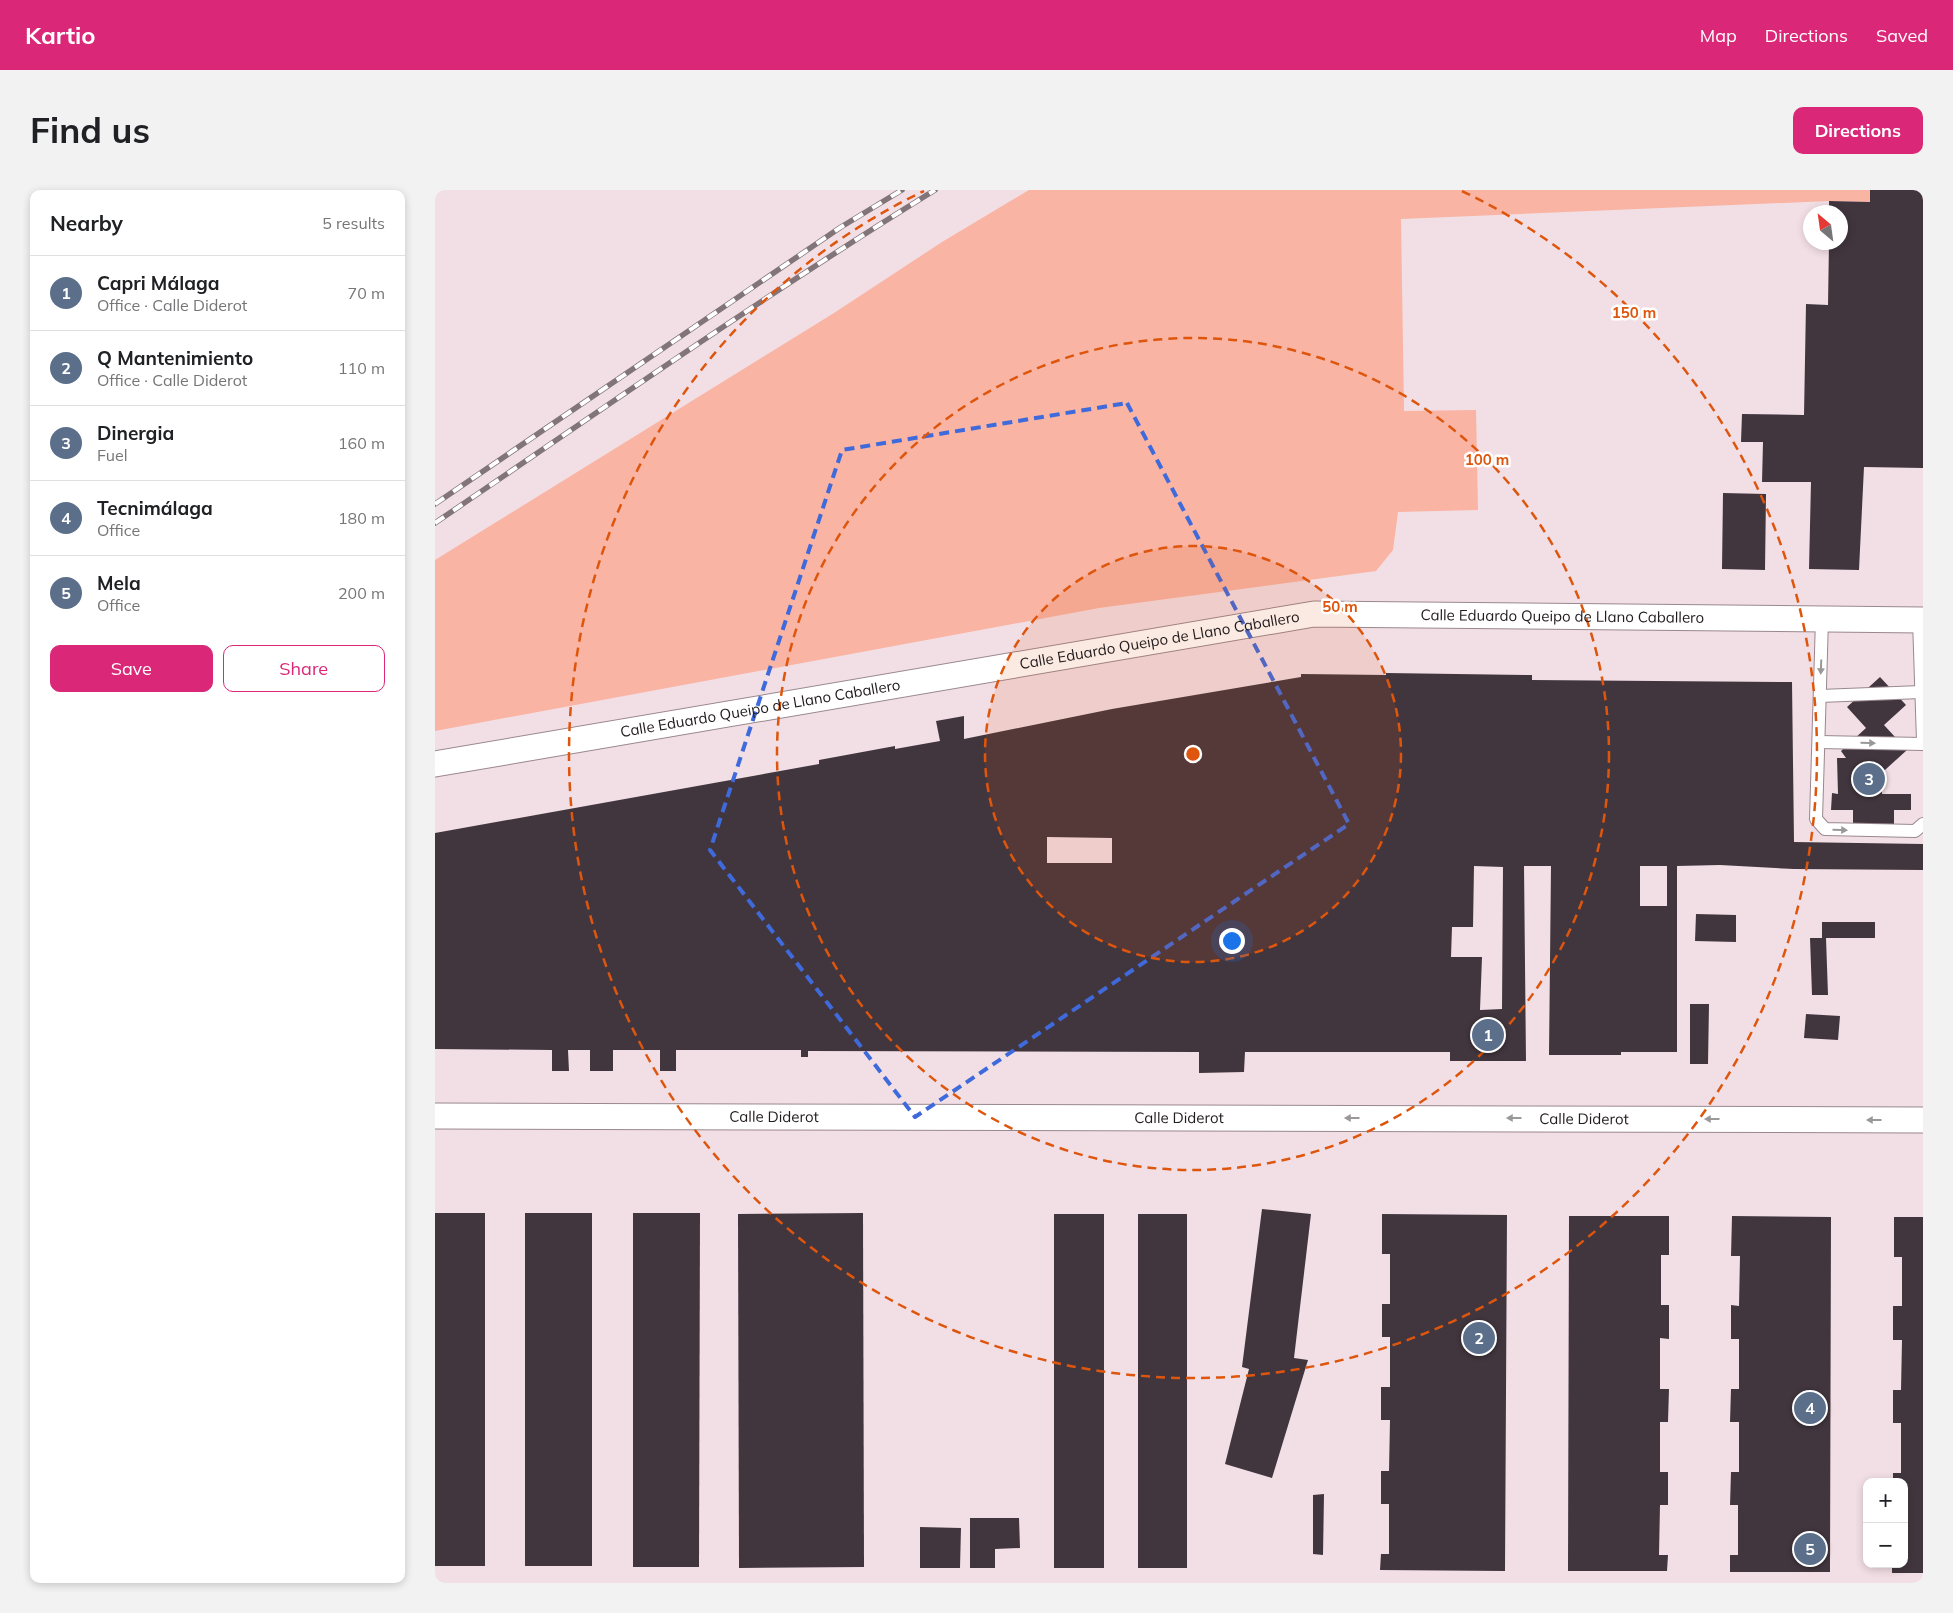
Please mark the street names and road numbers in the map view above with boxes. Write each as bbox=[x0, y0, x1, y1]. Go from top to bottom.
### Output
street label: Calle Eduardo Queipo de Llano Caballero bbox=[1420, 605, 1704, 627]
street label: Calle Eduardo Queipo de Llano Caballero bbox=[1018, 607, 1301, 673]
street label: Calle Eduardo Queipo de Llano Caballero bbox=[619, 675, 902, 741]
street label: Calle Diderot bbox=[729, 1107, 819, 1126]
street label: Calle Diderot bbox=[1134, 1108, 1224, 1127]
street label: Calle Diderot bbox=[1539, 1109, 1629, 1128]

